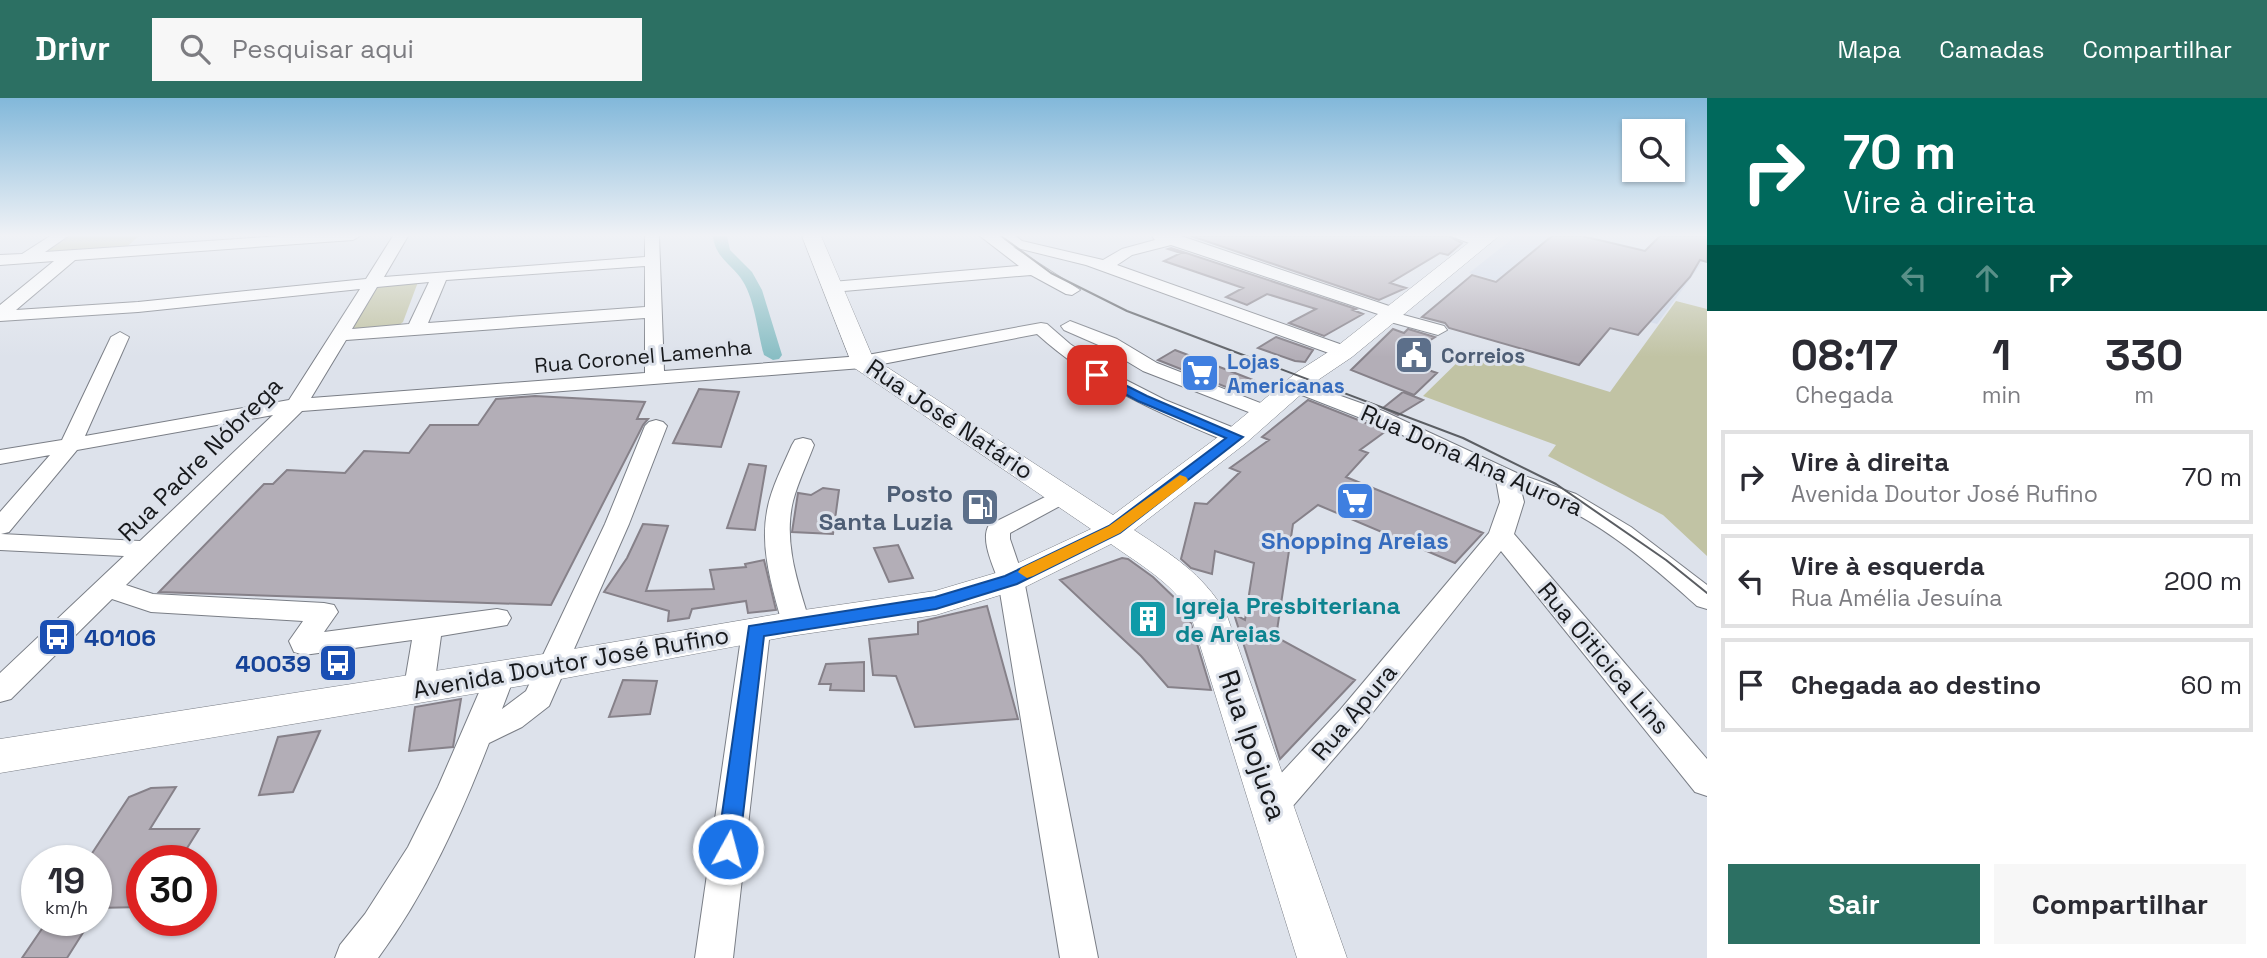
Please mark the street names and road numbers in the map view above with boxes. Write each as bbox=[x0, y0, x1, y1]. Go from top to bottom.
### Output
street label: Rua Coronel Lamenha bbox=[533, 333, 753, 379]
street label: Rua José Natário bbox=[861, 352, 1039, 486]
street label: Rua Padre Nóbrega bbox=[111, 370, 289, 548]
street label: Rua Dona Ana Aurora bbox=[1356, 397, 1588, 523]
street label: Rua Oiticica Lins bbox=[1531, 575, 1677, 741]
street label: Avenida Doutor José Rufino bbox=[411, 619, 731, 705]
street label: Rua Apura bbox=[1304, 657, 1404, 767]
street label: Rua Ipojuca bbox=[1210, 665, 1296, 825]

